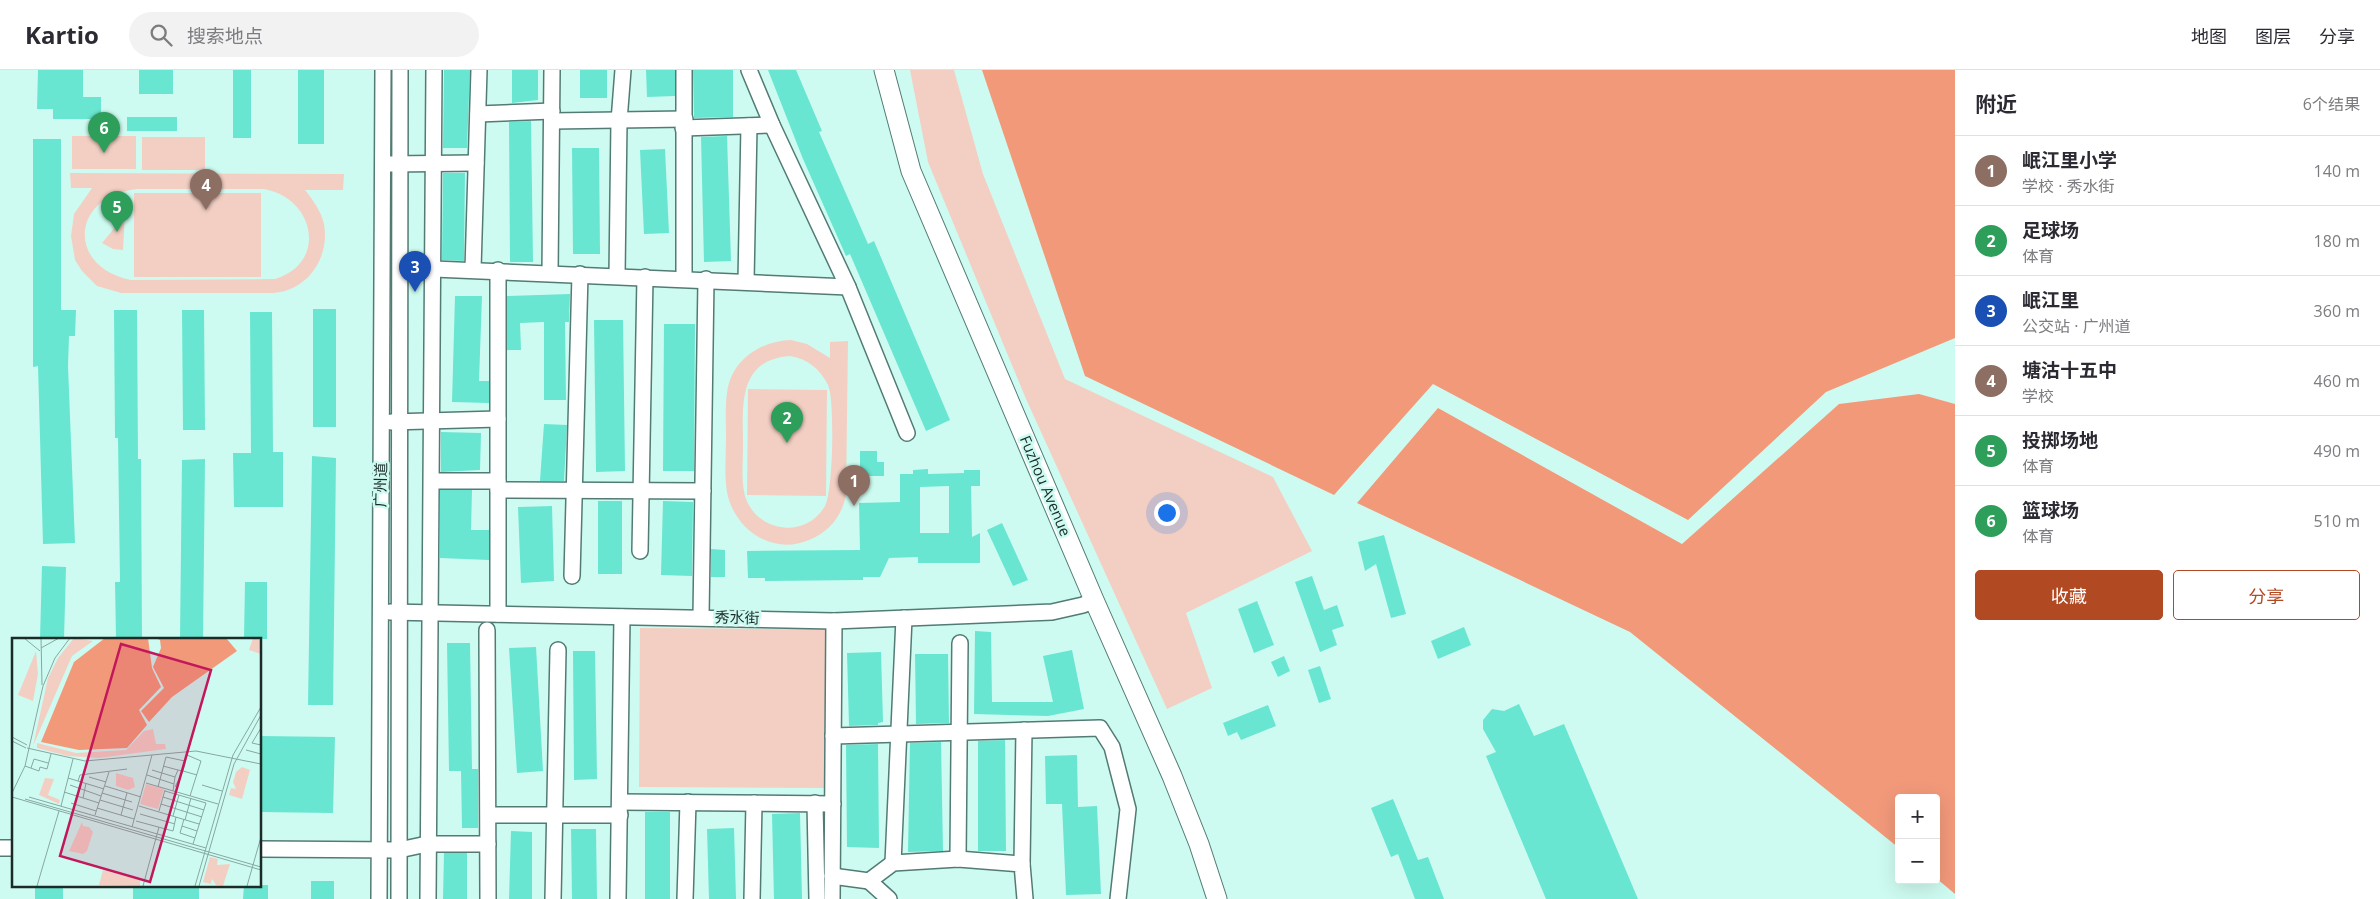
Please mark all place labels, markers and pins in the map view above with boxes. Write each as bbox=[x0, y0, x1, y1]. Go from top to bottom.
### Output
pin: 6 bbox=[88, 112, 120, 153]
pin: 4 bbox=[190, 169, 222, 210]
pin: 5 bbox=[101, 191, 133, 232]
pin: 3 bbox=[399, 251, 431, 292]
pin: 2 bbox=[771, 402, 803, 443]
pin: 1 bbox=[838, 465, 870, 506]

